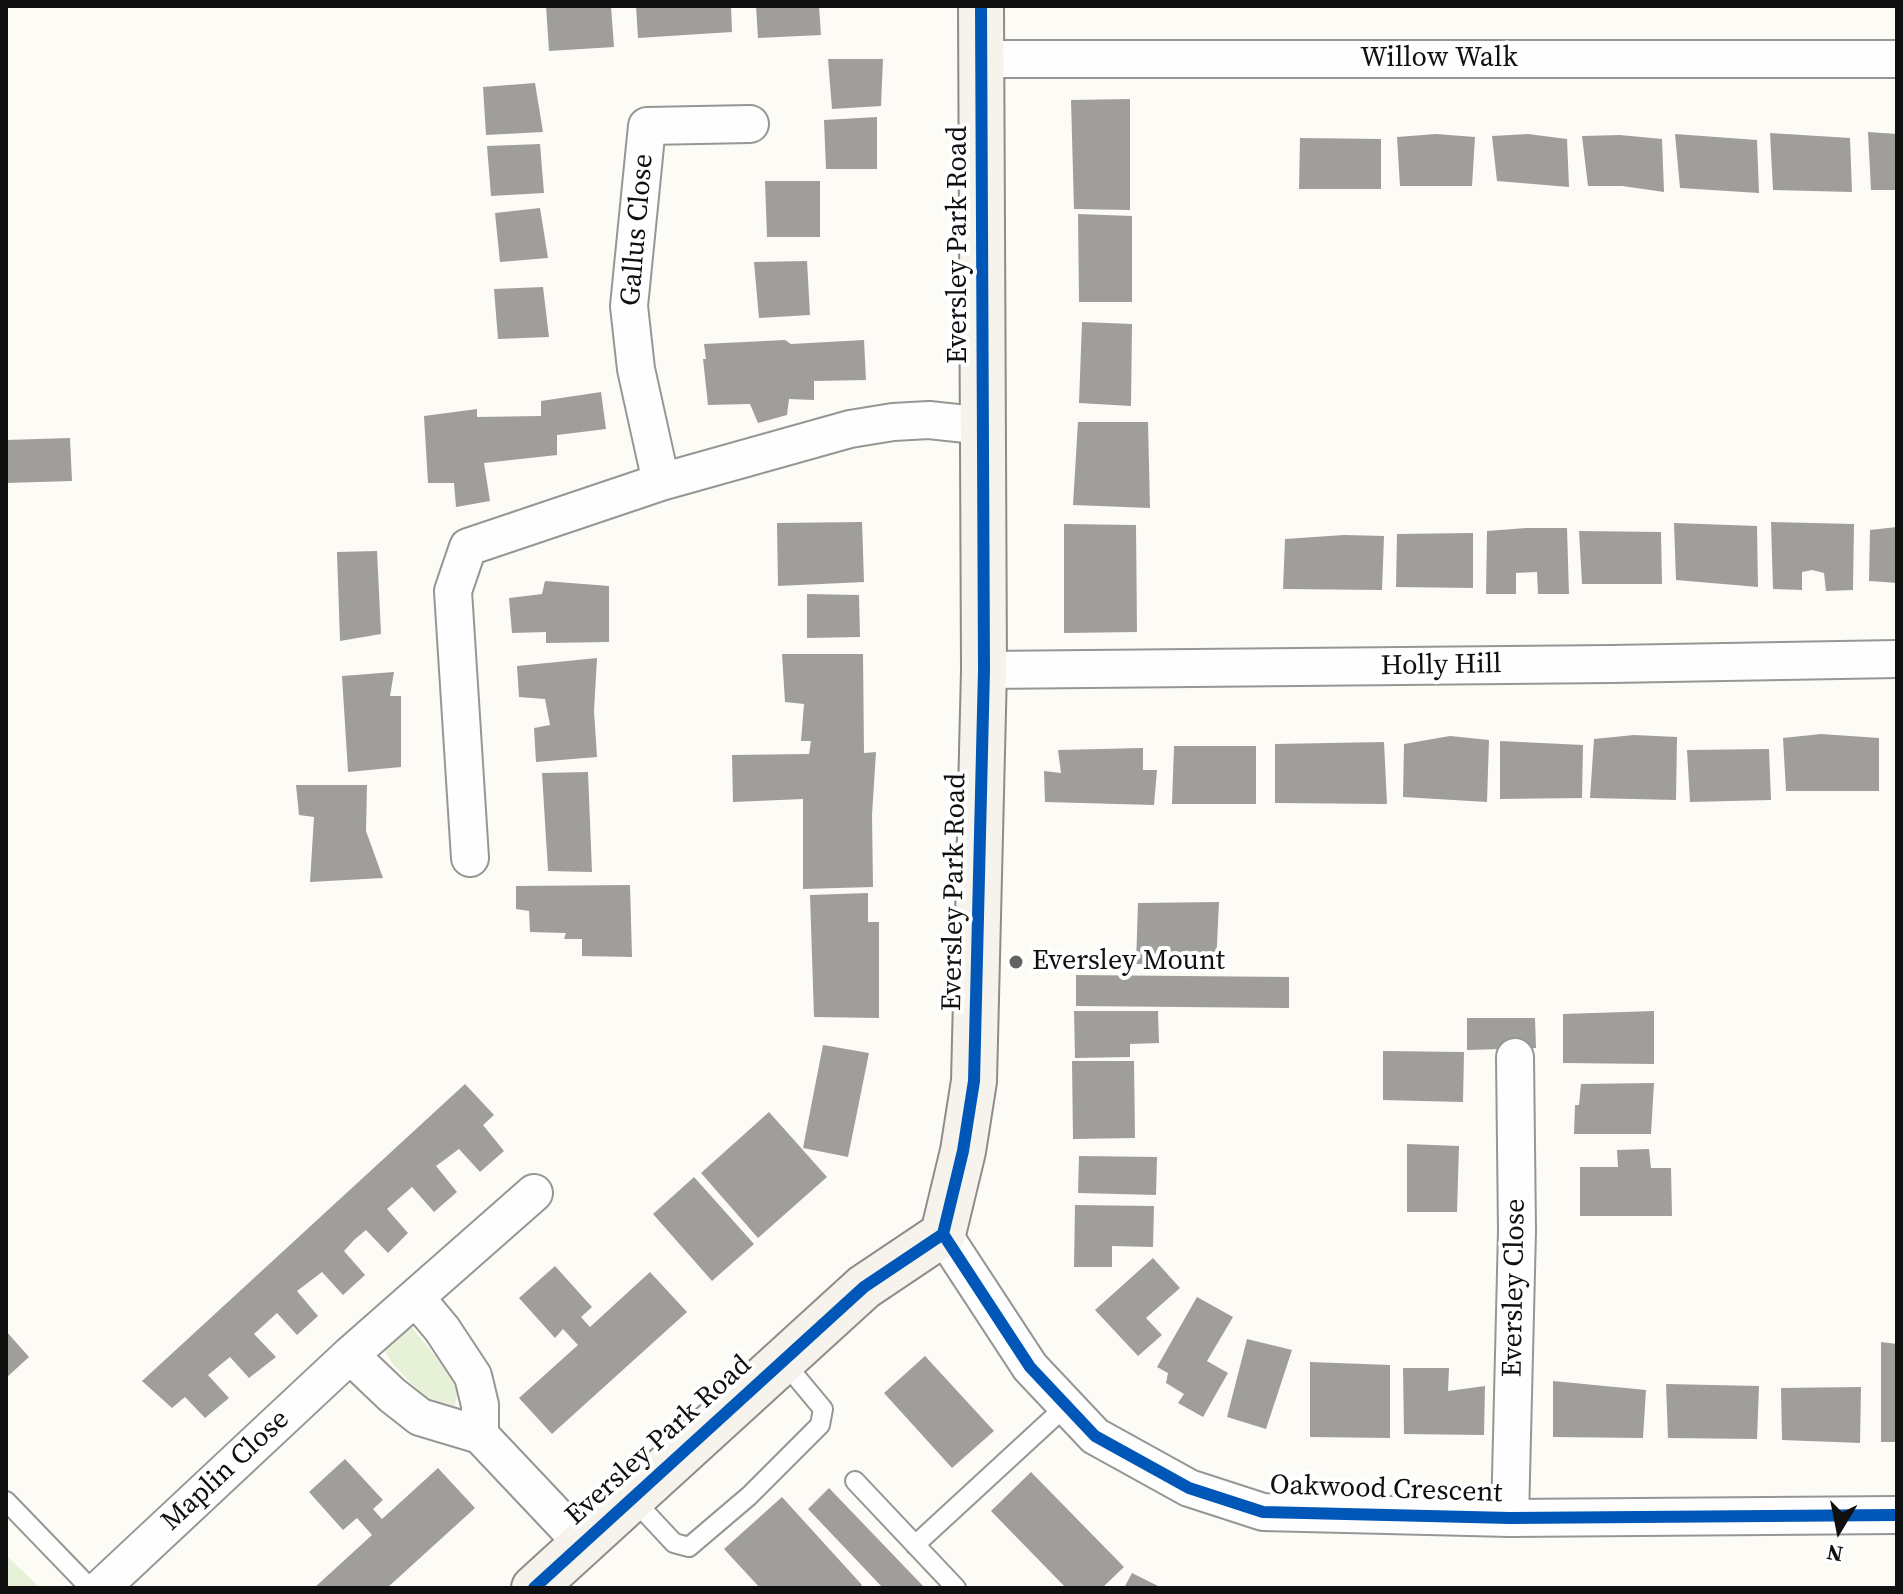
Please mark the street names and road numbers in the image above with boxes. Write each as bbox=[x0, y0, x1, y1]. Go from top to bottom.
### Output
street label: Willow Walk bbox=[1360, 42, 1518, 76]
street label: Eversley Park Road bbox=[942, 126, 976, 364]
street label: Gallus Close bbox=[615, 153, 661, 307]
street label: Holly Hill bbox=[1380, 648, 1502, 684]
street label: Eversley Park Road bbox=[936, 773, 974, 1011]
street label: Eversley Close bbox=[1497, 1198, 1533, 1378]
street label: Eversley Park Road bbox=[559, 1349, 759, 1533]
street label: Maplin Close bbox=[155, 1403, 297, 1539]
street label: Oakwood Crescent bbox=[1269, 1469, 1503, 1511]

